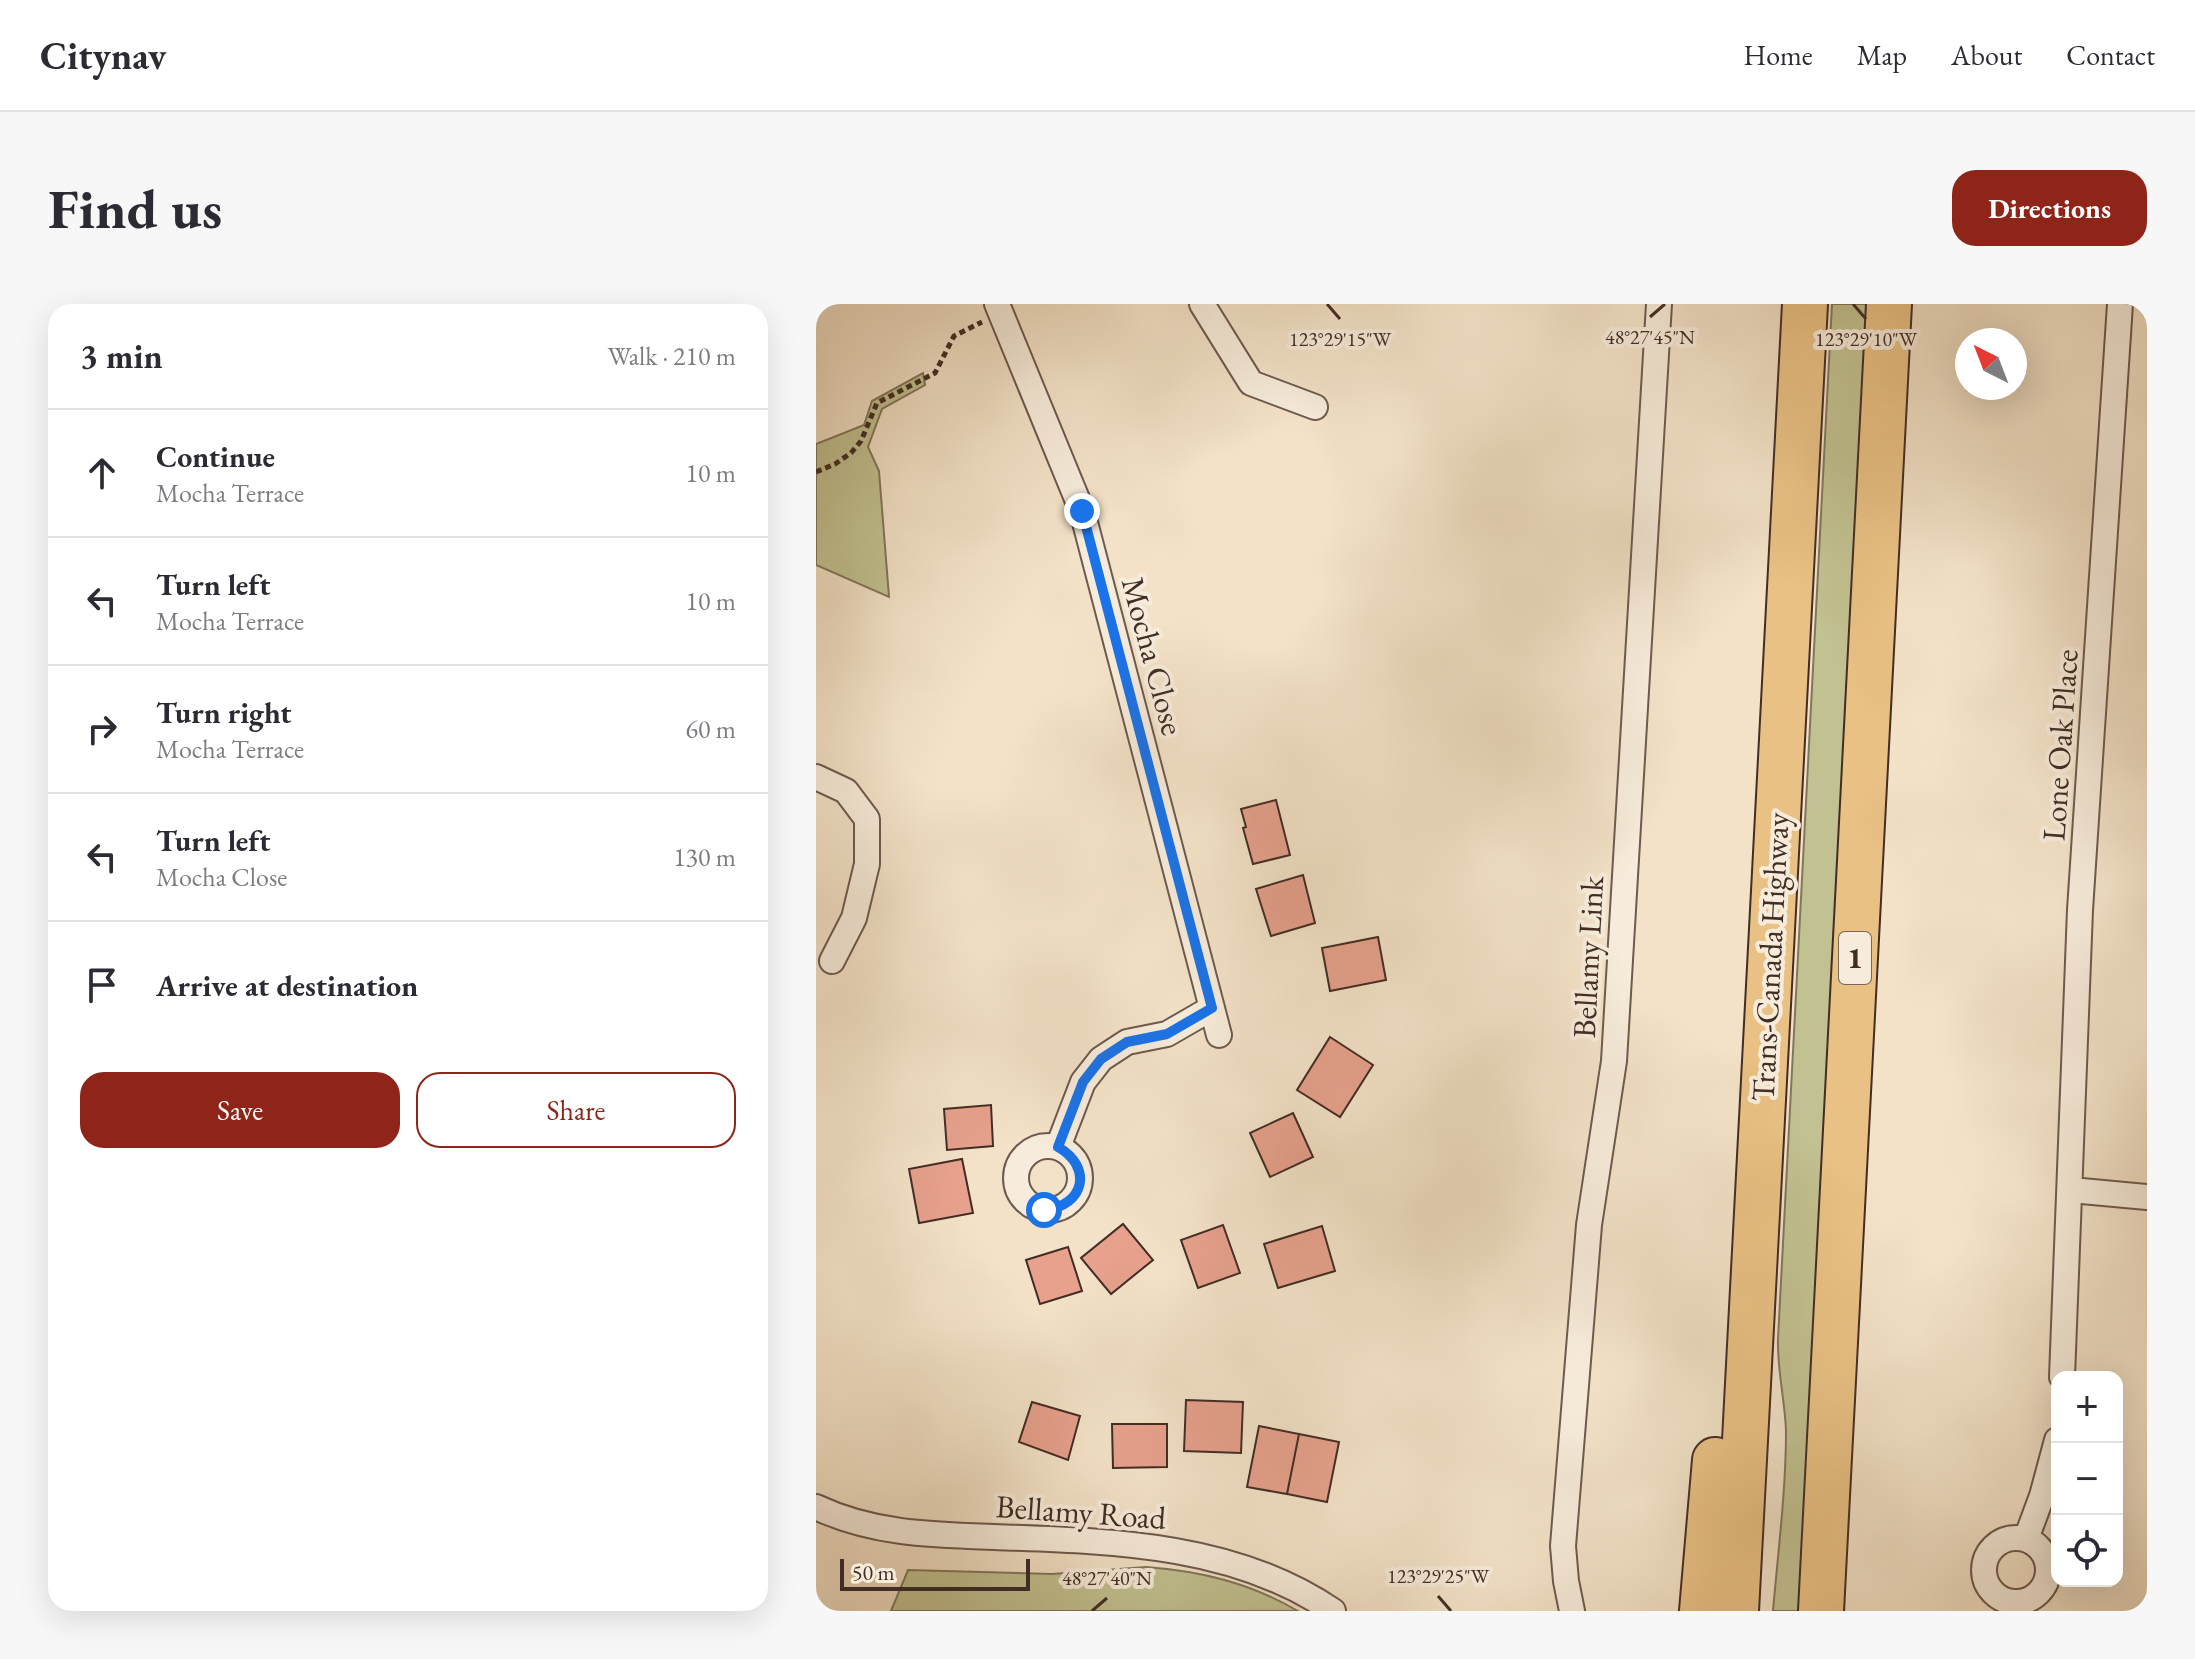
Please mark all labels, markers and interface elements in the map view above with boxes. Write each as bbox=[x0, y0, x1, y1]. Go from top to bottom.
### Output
text: Citynav bbox=[40, 31, 166, 80]
text: Home bbox=[1743, 37, 1813, 73]
text: Map bbox=[1857, 37, 1907, 73]
text: About bbox=[1951, 37, 2022, 73]
text: Contact bbox=[2066, 37, 2155, 73]
button: Directions bbox=[1952, 170, 2147, 246]
text: Find us bbox=[48, 172, 222, 245]
text: 48°27'45"N bbox=[1605, 324, 1695, 350]
text: 123°29'15"W bbox=[1289, 326, 1392, 352]
text: 123°29'10"W bbox=[1815, 326, 1918, 352]
north arrow bbox=[1955, 328, 2027, 400]
text: 3 min bbox=[80, 334, 163, 378]
text: Walk · 210 m bbox=[608, 339, 736, 373]
text: Continue bbox=[156, 437, 275, 476]
icon: ahead bbox=[80, 451, 124, 495]
text: 10 m bbox=[686, 456, 736, 490]
text: Mocha Terrace bbox=[156, 476, 304, 510]
route end bbox=[1064, 493, 1100, 529]
text: Turn left bbox=[156, 565, 270, 604]
street label: Mocha Close bbox=[1112, 572, 1194, 740]
icon: left bbox=[80, 579, 124, 623]
text: 10 m bbox=[686, 584, 736, 618]
text: Mocha Terrace bbox=[156, 604, 304, 638]
street label: Lone Oak Place bbox=[2032, 648, 2088, 842]
text: Turn right bbox=[156, 693, 292, 732]
icon: right bbox=[80, 707, 124, 751]
text: 60 m bbox=[686, 712, 736, 746]
text: Mocha Terrace bbox=[156, 732, 304, 766]
street label: Trans-Canada Highway bbox=[1741, 810, 1799, 1103]
text: Turn left bbox=[156, 821, 270, 860]
icon: left bbox=[80, 835, 124, 879]
text: 130 m bbox=[673, 840, 736, 874]
text: Mocha Close bbox=[156, 860, 287, 894]
street label: Bellamy Link bbox=[1563, 874, 1613, 1039]
road number: 1 bbox=[1839, 932, 1871, 984]
icon: arrive bbox=[80, 963, 124, 1007]
text: Arrive at destination bbox=[156, 966, 418, 1005]
button: Save bbox=[80, 1072, 400, 1148]
button: Share bbox=[416, 1072, 736, 1148]
route start bbox=[1026, 1192, 1062, 1228]
map controls bbox=[2051, 1371, 2123, 1587]
button: + bbox=[2051, 1371, 2123, 1443]
button: − bbox=[2051, 1443, 2123, 1515]
street label: Bellamy Road bbox=[995, 1485, 1168, 1539]
button: locate bbox=[2051, 1515, 2123, 1587]
scale bar bbox=[840, 1555, 1030, 1591]
text: 50 m bbox=[852, 1558, 895, 1587]
text: 123°29'25"W bbox=[1387, 1563, 1490, 1589]
text: 48°27'40"N bbox=[1062, 1565, 1152, 1591]

